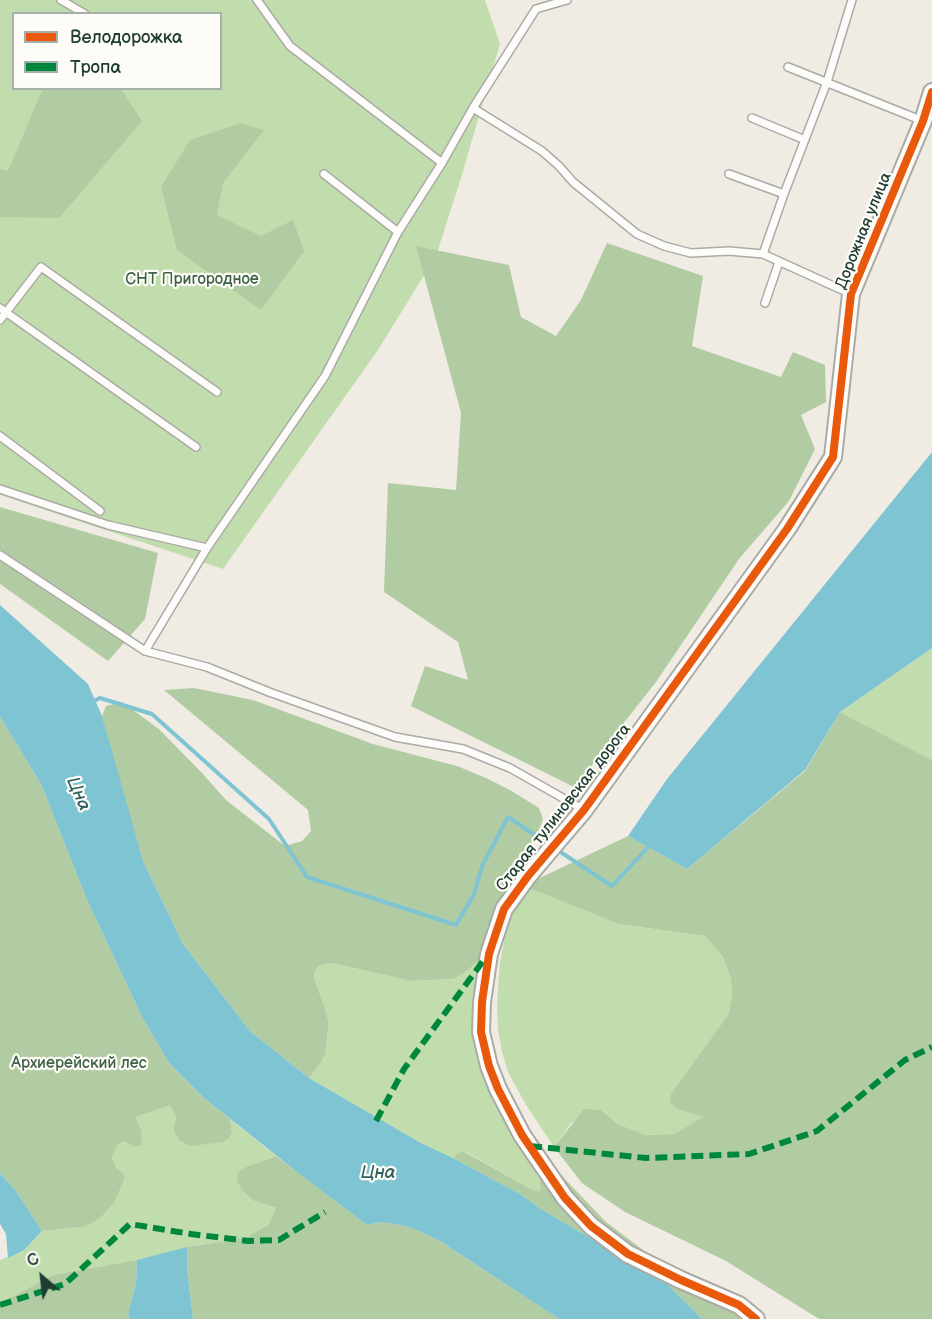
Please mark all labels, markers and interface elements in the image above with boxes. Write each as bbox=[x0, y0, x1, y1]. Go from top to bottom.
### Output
legend bbox=[12, 12, 222, 90]
text: Велодорожка bbox=[70, 27, 183, 48]
text: Тропа bbox=[70, 57, 121, 78]
street label: Дорожная улица bbox=[832, 170, 896, 292]
park label: СНТ Пригородное bbox=[125, 270, 259, 290]
street label: Старая тулиновская дорога bbox=[493, 720, 635, 896]
water label: Цна bbox=[61, 774, 95, 814]
park label: Архиерейский лес bbox=[11, 1054, 147, 1074]
water label: Цна bbox=[361, 1162, 395, 1184]
north arrow bbox=[12, 1247, 72, 1307]
text: С bbox=[24, 1250, 43, 1272]

